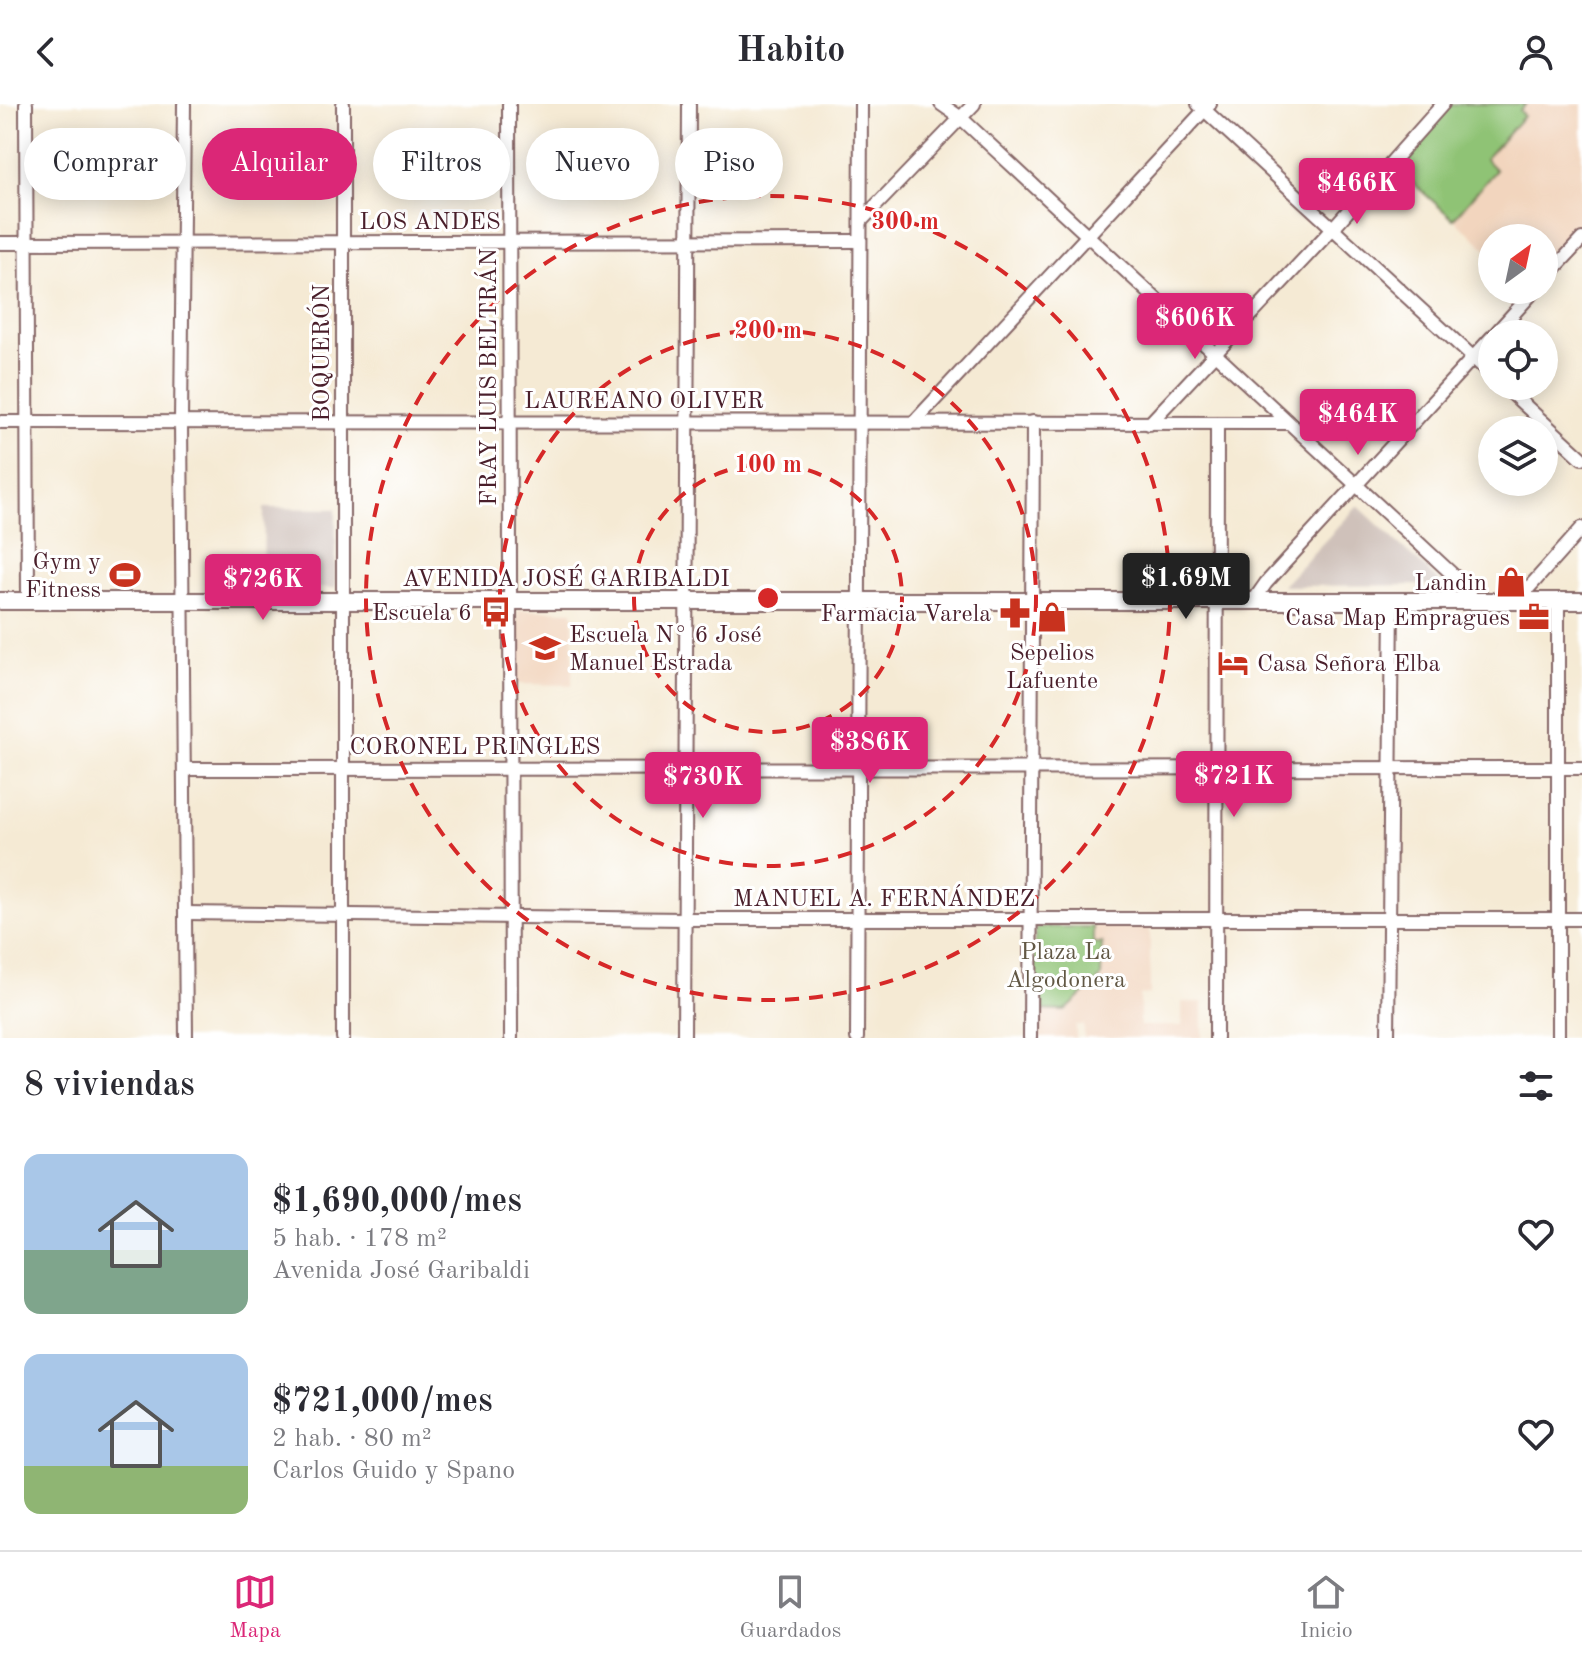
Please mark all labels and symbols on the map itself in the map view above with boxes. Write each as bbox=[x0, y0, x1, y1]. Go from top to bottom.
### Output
pin: $466K bbox=[1301, 158, 1413, 226]
street label: LOS ANDES bbox=[359, 211, 501, 235]
text: 300 m bbox=[871, 211, 939, 235]
north arrow bbox=[1478, 224, 1558, 304]
street label: FRAY LUIS BELTRÁN bbox=[474, 248, 502, 506]
street label: BOQUERÓN bbox=[306, 284, 335, 422]
pin: $606K bbox=[1139, 293, 1251, 361]
text: 200 m bbox=[734, 320, 802, 344]
pin: $464K bbox=[1302, 389, 1414, 457]
street label: LAUREANO OLIVER bbox=[524, 390, 764, 414]
text: 100 m bbox=[734, 454, 802, 478]
place label: Gym y Fitness bbox=[25, 551, 101, 603]
pin: $1.69M bbox=[1121, 553, 1251, 621]
pin: $726K bbox=[207, 554, 319, 622]
sports icon: Gym y Fitness bbox=[108, 558, 142, 592]
street label: AVENIDA JOSÉ GARIBALDI bbox=[402, 564, 730, 592]
shop icon: Landin bbox=[1494, 565, 1528, 599]
place label: Landin bbox=[1414, 572, 1487, 596]
centre of rings bbox=[754, 584, 782, 612]
bus stop icon: Escuela 6 bbox=[479, 595, 513, 629]
pharmacy icon: Farmacia Varela bbox=[998, 596, 1032, 630]
shop icon: Sepelios Lafuente bbox=[1035, 600, 1069, 634]
office icon: Casa Map Empragues bbox=[1517, 600, 1551, 634]
place label: Escuela 6 bbox=[372, 602, 472, 626]
place label: Farmacia Varela bbox=[821, 603, 991, 627]
place label: Casa Map Empragues bbox=[1285, 607, 1510, 631]
place label: Escuela N° 6 José Manuel Estrada bbox=[569, 624, 761, 676]
school or university icon: Escuela N° 6 José Manuel Estrada bbox=[528, 631, 562, 665]
place label: Sepelios Lafuente bbox=[1006, 642, 1098, 694]
hotel icon: Casa Señora Elba bbox=[1216, 646, 1250, 680]
place label: Casa Señora Elba bbox=[1257, 653, 1440, 677]
pin: $386K bbox=[814, 717, 926, 785]
street label: CORONEL PRINGLES bbox=[350, 736, 600, 760]
pin: $721K bbox=[1178, 751, 1290, 819]
pin: $730K bbox=[647, 752, 759, 820]
street label: MANUEL A. FERNÁNDEZ bbox=[733, 884, 1035, 912]
park label: Plaza La Algodonera bbox=[1006, 941, 1126, 993]

